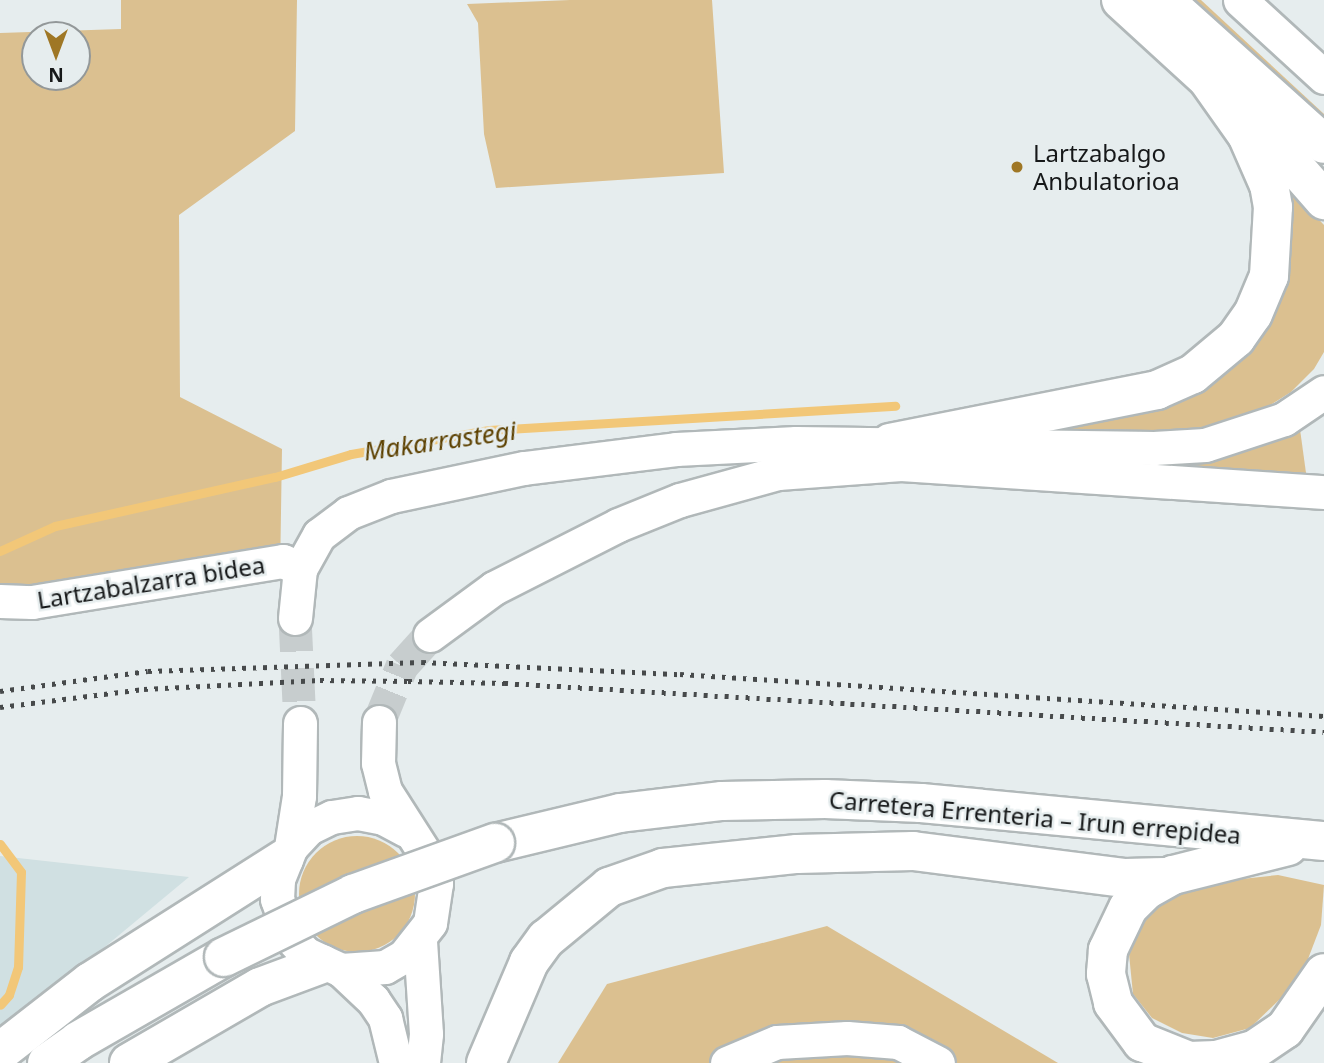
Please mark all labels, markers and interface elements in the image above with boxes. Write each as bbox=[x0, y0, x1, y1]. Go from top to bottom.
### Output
north arrow bbox=[21, 21, 91, 91]
text: N bbox=[48, 62, 64, 88]
place label: Lartzabalgo Anbulatorioa bbox=[1033, 139, 1180, 195]
marker: Lartzabalgo Anbulatorioa bbox=[1007, 157, 1027, 177]
water label: Makarrastegi bbox=[362, 415, 518, 467]
street label: Lartzabalzarra bidea bbox=[35, 550, 267, 614]
street label: Carretera Errenteria – Irun errepidea bbox=[828, 785, 1242, 849]

